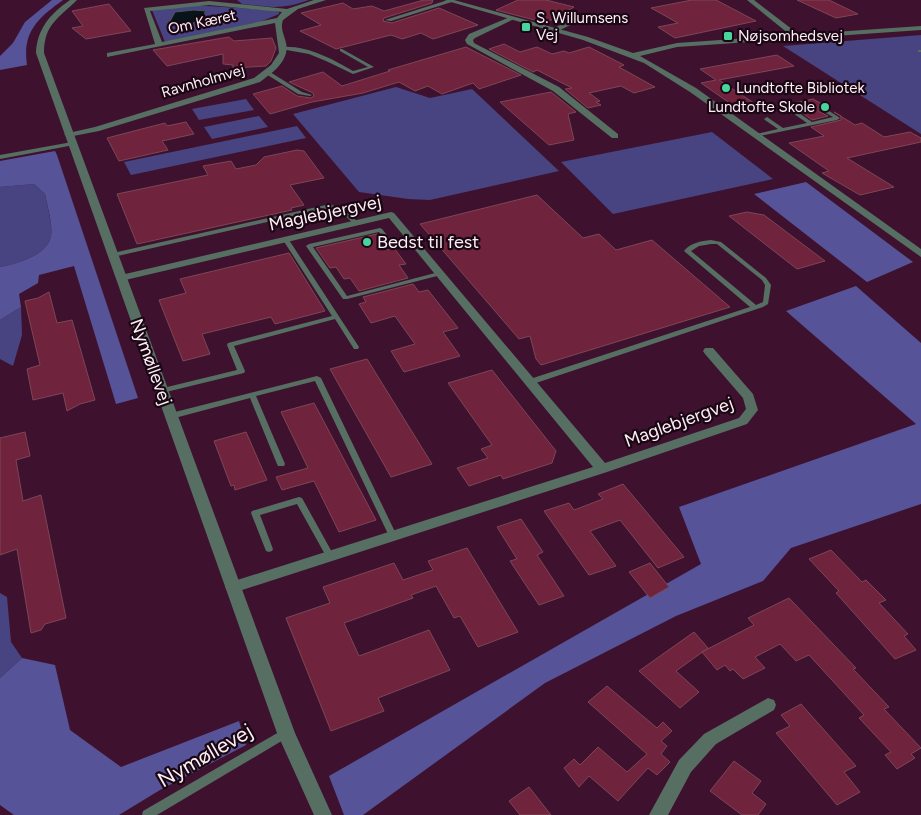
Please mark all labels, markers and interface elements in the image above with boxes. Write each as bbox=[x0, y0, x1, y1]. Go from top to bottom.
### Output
street label: Om Kæret bbox=[166, 6, 238, 38]
place label: S. Willumsens Vej bbox=[536, 9, 628, 44]
marker: S. Willumsens Vej bbox=[520, 21, 532, 33]
place label: Nøjsomhedsvej bbox=[738, 27, 843, 45]
marker: Nøjsomhedsvej bbox=[722, 30, 734, 42]
street label: Ravnholmvej bbox=[159, 60, 247, 102]
place label: Lundtofte Bibliotek bbox=[736, 79, 865, 97]
marker: Lundtofte Bibliotek bbox=[720, 82, 732, 94]
place label: Lundtofte Skole bbox=[708, 98, 815, 116]
marker: Lundtofte Skole bbox=[819, 101, 831, 113]
street label: Maglebjergvej bbox=[267, 190, 383, 236]
place label: Bedst til fest bbox=[377, 231, 479, 253]
marker: Bedst til fest bbox=[361, 236, 373, 248]
street label: Nymøllevej bbox=[125, 316, 177, 408]
street label: Maglebjergvej bbox=[621, 392, 737, 452]
street label: Nymøllevej bbox=[153, 718, 257, 792]

